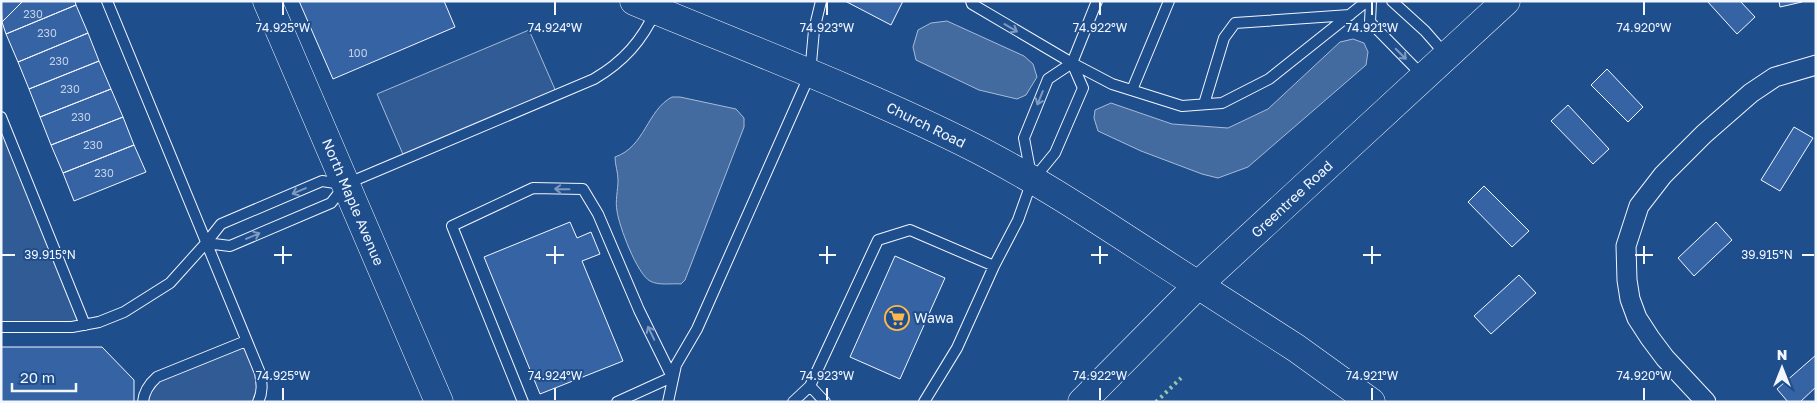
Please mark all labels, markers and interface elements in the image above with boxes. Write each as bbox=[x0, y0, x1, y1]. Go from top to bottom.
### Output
house number: 230 bbox=[23, 7, 43, 20]
text: 74.925°W bbox=[256, 20, 311, 35]
text: 74.924°W bbox=[528, 20, 583, 35]
text: 74.923°W bbox=[800, 20, 855, 35]
text: 74.922°W bbox=[1073, 20, 1128, 35]
text: 74.921°W bbox=[1346, 20, 1399, 35]
text: 74.920°W bbox=[1616, 20, 1672, 35]
one-way arrow bbox=[1004, 23, 1018, 33]
house number: 230 bbox=[37, 26, 57, 39]
house number: 100 bbox=[349, 46, 368, 59]
one-way arrow bbox=[1395, 48, 1407, 61]
house number: 230 bbox=[49, 54, 69, 67]
house number: 230 bbox=[60, 82, 80, 95]
one-way arrow bbox=[1035, 90, 1045, 105]
street label: Church Road bbox=[884, 98, 969, 151]
house number: 230 bbox=[71, 110, 91, 123]
street label: North Maple Avenue bbox=[319, 136, 388, 268]
house number: 230 bbox=[83, 138, 103, 151]
street label: Greentree Road bbox=[1248, 157, 1336, 241]
house number: 230 bbox=[94, 166, 114, 179]
one-way arrow bbox=[555, 184, 571, 194]
one-way arrow bbox=[292, 186, 307, 196]
one-way arrow bbox=[245, 231, 260, 241]
text: 39.915°N bbox=[24, 247, 76, 262]
text: 39.915°N bbox=[1741, 247, 1793, 262]
supermarket icon: Wawa bbox=[884, 305, 910, 331]
place label: Wawa bbox=[914, 309, 954, 326]
one-way arrow bbox=[646, 326, 655, 341]
north arrow bbox=[1757, 343, 1807, 393]
text: N bbox=[1777, 346, 1787, 363]
scale bar bbox=[12, 360, 76, 392]
text: 20 m bbox=[20, 368, 55, 386]
text: 74.925°W bbox=[256, 368, 311, 383]
text: 74.924°W bbox=[528, 368, 583, 383]
text: 74.923°W bbox=[800, 368, 855, 383]
text: 74.922°W bbox=[1073, 368, 1128, 383]
text: 74.921°W bbox=[1346, 368, 1399, 383]
text: 74.920°W bbox=[1616, 368, 1672, 383]

